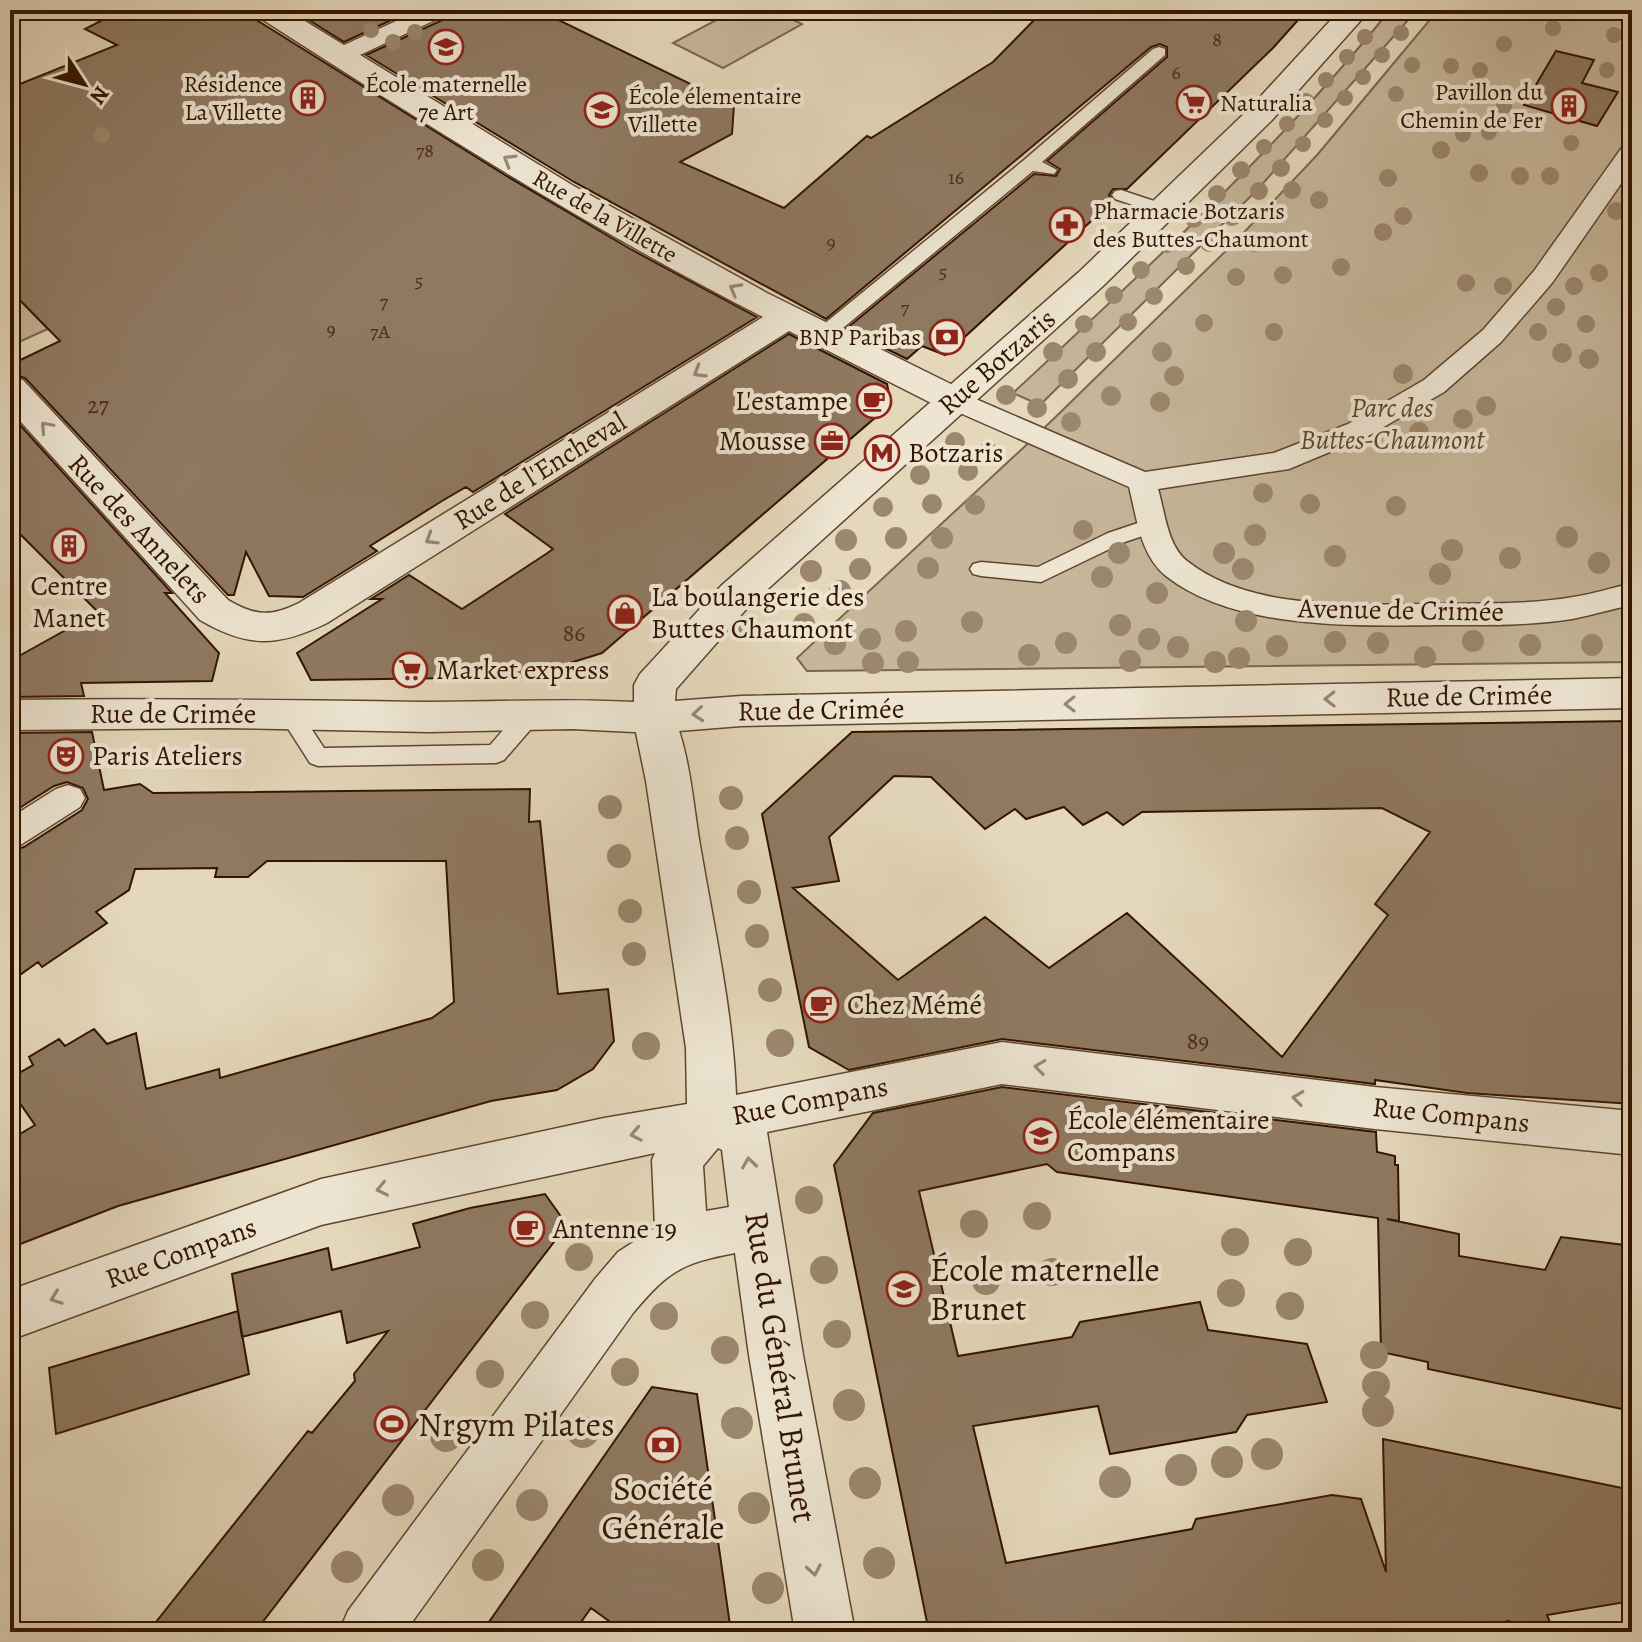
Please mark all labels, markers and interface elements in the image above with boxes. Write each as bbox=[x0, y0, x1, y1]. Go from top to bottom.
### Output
house number: 8 bbox=[1212, 26, 1222, 53]
school or university icon: École maternelle 7e Art bbox=[427, 28, 465, 66]
north arrow bbox=[44, 44, 124, 124]
house number: 6 bbox=[1171, 59, 1181, 86]
place label: Résidence La Villette bbox=[184, 68, 282, 128]
place label: École maternelle 7e Art bbox=[365, 68, 527, 128]
place label: Pavillon du Chemin de Fer bbox=[1400, 76, 1543, 136]
building icon: Résidence La Villette bbox=[289, 79, 327, 117]
text: N bbox=[83, 80, 116, 110]
place label: École élementaire Villette bbox=[627, 80, 802, 140]
supermarket icon: Naturalia bbox=[1175, 84, 1213, 122]
place label: Naturalia bbox=[1220, 87, 1314, 119]
building icon: Pavillon du Chemin de Fer bbox=[1550, 87, 1588, 125]
school or university icon: École élementaire Villette bbox=[583, 91, 621, 129]
house number: 78 bbox=[416, 137, 434, 164]
one-way arrow bbox=[503, 155, 518, 170]
street label: Rue de la Villette bbox=[527, 162, 683, 270]
house number: 16 bbox=[948, 164, 964, 191]
place label: Pharmacie Botzaris des Buttes-Chaumont bbox=[1093, 195, 1309, 255]
pharmacy icon: Pharmacie Botzaris des Buttes-Chaumont bbox=[1048, 206, 1086, 244]
house number: 9 bbox=[826, 229, 836, 256]
house number: 5 bbox=[939, 258, 947, 285]
house number: 5 bbox=[415, 267, 423, 294]
one-way arrow bbox=[729, 283, 744, 299]
house number: 7 bbox=[380, 288, 389, 315]
house number: 7 bbox=[901, 294, 910, 321]
street label: Rue Botzaris bbox=[930, 300, 1064, 424]
house number: 9 bbox=[326, 316, 336, 343]
house number: 7A bbox=[370, 318, 390, 345]
bank icon: BNP Paribas bbox=[928, 318, 966, 356]
place label: BNP Paribas bbox=[799, 321, 921, 353]
one-way arrow bbox=[693, 362, 708, 377]
place label: L'estampe bbox=[735, 382, 848, 420]
cafe icon: L'estampe bbox=[855, 382, 893, 420]
house number: 27 bbox=[87, 389, 110, 421]
park label: Parc des Buttes-Chaumont bbox=[1300, 389, 1485, 459]
street label: Rue de l'Encheval bbox=[447, 403, 634, 539]
one-way arrow bbox=[41, 422, 55, 437]
place label: Mousse bbox=[719, 422, 806, 460]
office icon: Mousse bbox=[813, 422, 851, 460]
metro station icon: Botzaris bbox=[863, 434, 901, 472]
place label: Botzaris bbox=[908, 434, 1003, 472]
street label: Rue des Annelets bbox=[59, 446, 219, 612]
building icon: Centre Manet bbox=[50, 527, 88, 565]
one-way arrow bbox=[425, 530, 440, 545]
place label: Centre Manet bbox=[30, 567, 108, 637]
place label: La boulangerie des Buttes Chaumont bbox=[651, 578, 864, 648]
street label: Avenue de Crimée bbox=[1297, 589, 1504, 631]
shop icon: La boulangerie des Buttes Chaumont bbox=[606, 594, 644, 632]
house number: 86 bbox=[563, 617, 585, 649]
supermarket icon: Market express bbox=[391, 651, 429, 689]
place label: Market express bbox=[436, 651, 609, 689]
street label: Rue de Crimée bbox=[1385, 676, 1553, 716]
street label: Rue de Crimée bbox=[737, 690, 905, 730]
one-way arrow bbox=[1323, 690, 1336, 708]
street label: Rue de Crimée bbox=[90, 695, 256, 733]
one-way arrow bbox=[1063, 696, 1076, 713]
one-way arrow bbox=[691, 705, 704, 722]
theatre icon: Paris Ateliers bbox=[47, 737, 85, 775]
place label: Paris Ateliers bbox=[92, 737, 243, 775]
cafe icon: Chez Mémé bbox=[802, 986, 840, 1024]
place label: Chez Mémé bbox=[847, 986, 982, 1024]
house number: 89 bbox=[1187, 1025, 1209, 1057]
one-way arrow bbox=[1033, 1059, 1046, 1076]
street label: Rue Compans bbox=[729, 1067, 891, 1135]
street label: Rue Compans bbox=[1370, 1088, 1532, 1142]
one-way arrow bbox=[1291, 1090, 1304, 1107]
place label: École élémentaire Compans bbox=[1067, 1101, 1269, 1171]
school or university icon: École élémentaire Compans bbox=[1022, 1117, 1060, 1155]
one-way arrow bbox=[630, 1125, 643, 1142]
one-way arrow bbox=[741, 1157, 758, 1170]
one-way arrow bbox=[375, 1180, 389, 1197]
street label: Rue Compans bbox=[100, 1208, 262, 1298]
street label: Rue du Général Brunet bbox=[733, 1208, 829, 1526]
cafe icon: Antenne 19 bbox=[508, 1210, 546, 1248]
place label: Antenne 19 bbox=[552, 1210, 677, 1248]
place label: École maternelle Brunet bbox=[930, 1246, 1160, 1332]
school or university icon: École maternelle Brunet bbox=[885, 1270, 923, 1308]
one-way arrow bbox=[50, 1288, 64, 1305]
place label: Nrgym Pilates bbox=[418, 1401, 615, 1448]
sports icon: Nrgym Pilates bbox=[373, 1405, 411, 1443]
bank icon: Société Générale bbox=[644, 1426, 682, 1464]
place label: Société Générale bbox=[601, 1465, 725, 1551]
one-way arrow bbox=[805, 1563, 822, 1577]

